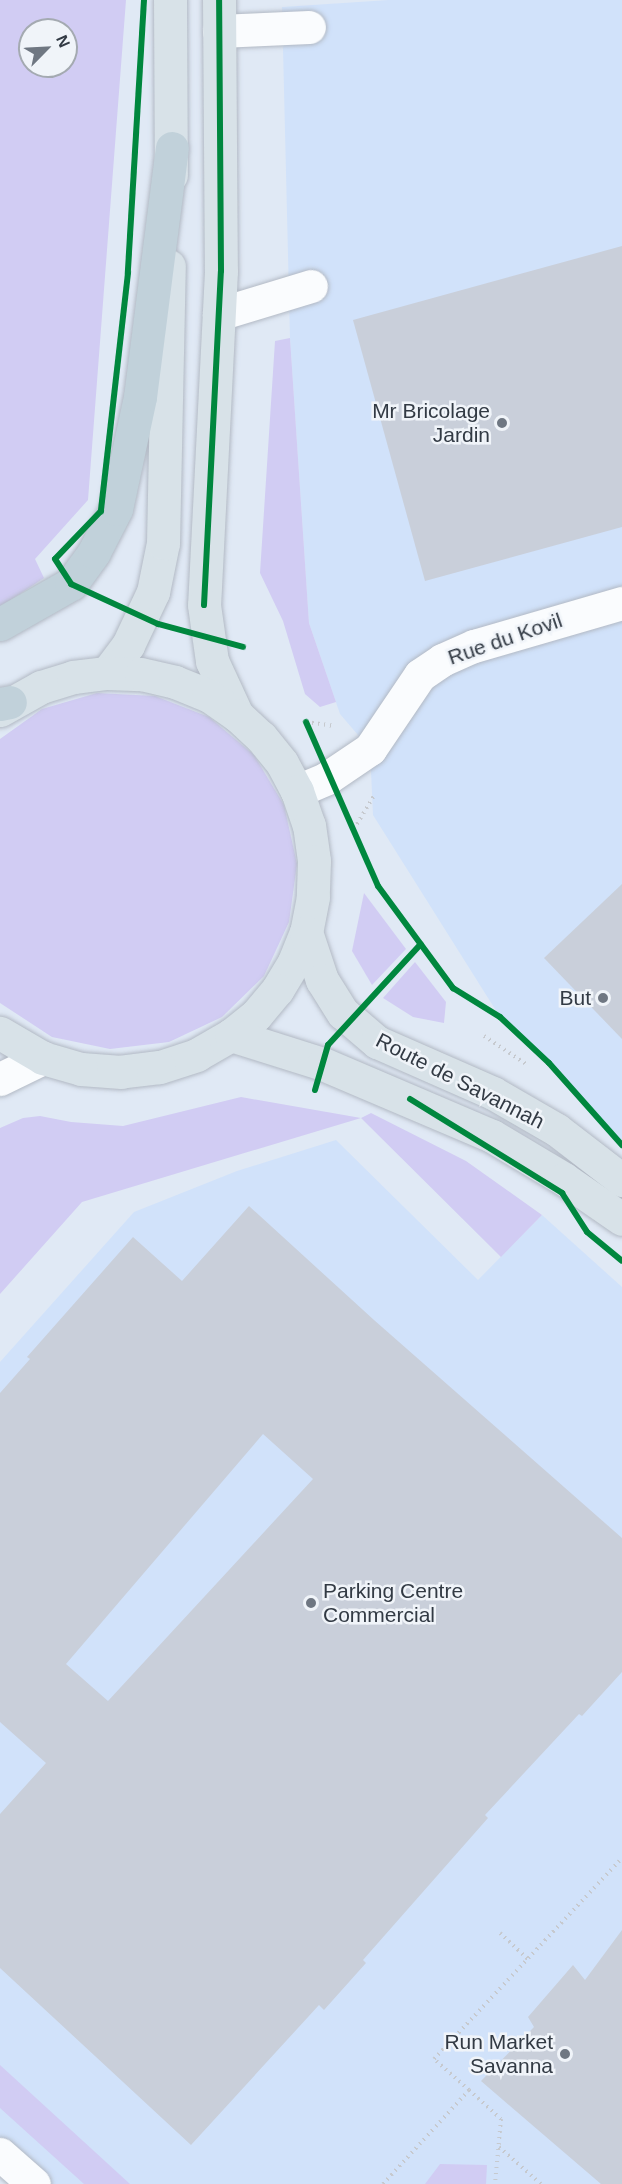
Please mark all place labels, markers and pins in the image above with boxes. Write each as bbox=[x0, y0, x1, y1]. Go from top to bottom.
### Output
place label: Mr Bricolage Jardin bbox=[372, 398, 490, 448]
marker: Mr Bricolage Jardin bbox=[495, 416, 509, 430]
place label: But bbox=[559, 985, 591, 1011]
marker: But bbox=[596, 991, 610, 1005]
place label: Parking Centre Commercial bbox=[323, 1578, 463, 1628]
marker: Parking Centre Commercial bbox=[304, 1596, 318, 1610]
place label: Run Market Savanna bbox=[444, 2029, 553, 2079]
marker: Run Market Savanna bbox=[558, 2047, 572, 2061]

